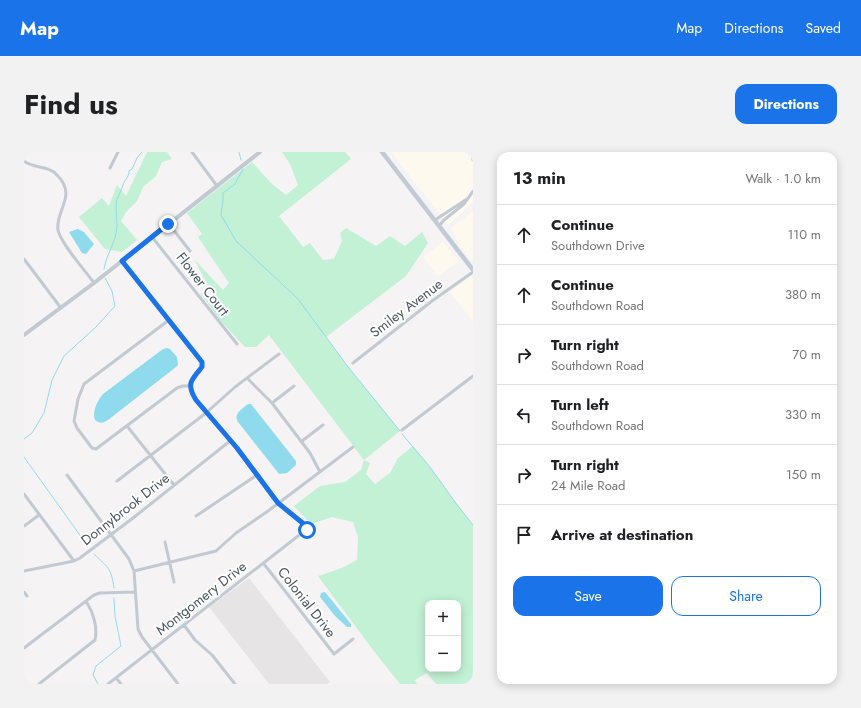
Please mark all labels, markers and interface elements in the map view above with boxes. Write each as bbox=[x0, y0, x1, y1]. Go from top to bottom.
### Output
text: Map bbox=[20, 15, 59, 42]
text: Map bbox=[676, 18, 702, 38]
text: Directions bbox=[724, 18, 784, 38]
text: Saved bbox=[806, 18, 841, 38]
text: Find us bbox=[24, 84, 118, 125]
button: Directions bbox=[735, 84, 837, 124]
text: 13 min bbox=[513, 166, 566, 190]
text: Walk · 1.0 km bbox=[745, 169, 821, 188]
text: Continue bbox=[551, 214, 614, 236]
route end bbox=[159, 215, 177, 233]
icon: ahead bbox=[513, 224, 535, 246]
text: 110 m bbox=[787, 225, 821, 244]
text: Southdown Drive bbox=[551, 236, 645, 255]
street label: Flower Court bbox=[172, 248, 235, 321]
street label: Smiley Avenue bbox=[365, 274, 447, 342]
text: Continue bbox=[551, 274, 614, 296]
icon: ahead bbox=[513, 284, 535, 306]
text: 380 m bbox=[785, 285, 821, 304]
text: Southdown Road bbox=[551, 296, 644, 315]
text: Turn right bbox=[551, 334, 619, 356]
icon: right bbox=[513, 344, 535, 366]
text: 70 m bbox=[792, 345, 821, 364]
text: Southdown Road bbox=[551, 356, 644, 375]
text: Turn left bbox=[551, 394, 609, 416]
icon: left bbox=[513, 404, 535, 426]
text: 330 m bbox=[785, 405, 821, 424]
text: Southdown Road bbox=[551, 416, 644, 435]
text: Turn right bbox=[551, 454, 619, 476]
icon: right bbox=[513, 464, 535, 486]
text: 150 m bbox=[786, 465, 821, 484]
street label: Donnybrook Drive bbox=[77, 468, 173, 550]
text: 24 Mile Road bbox=[551, 476, 625, 495]
route start bbox=[298, 521, 316, 539]
icon: arrive bbox=[513, 524, 535, 546]
text: Arrive at destination bbox=[551, 524, 693, 546]
street label: Montgomery Drive bbox=[151, 556, 251, 640]
street label: Colonial Drive bbox=[273, 563, 341, 641]
button: Save bbox=[513, 576, 663, 616]
button: Share bbox=[671, 576, 821, 616]
map controls bbox=[425, 600, 461, 672]
button: + bbox=[425, 600, 461, 636]
button: − bbox=[425, 636, 461, 672]

